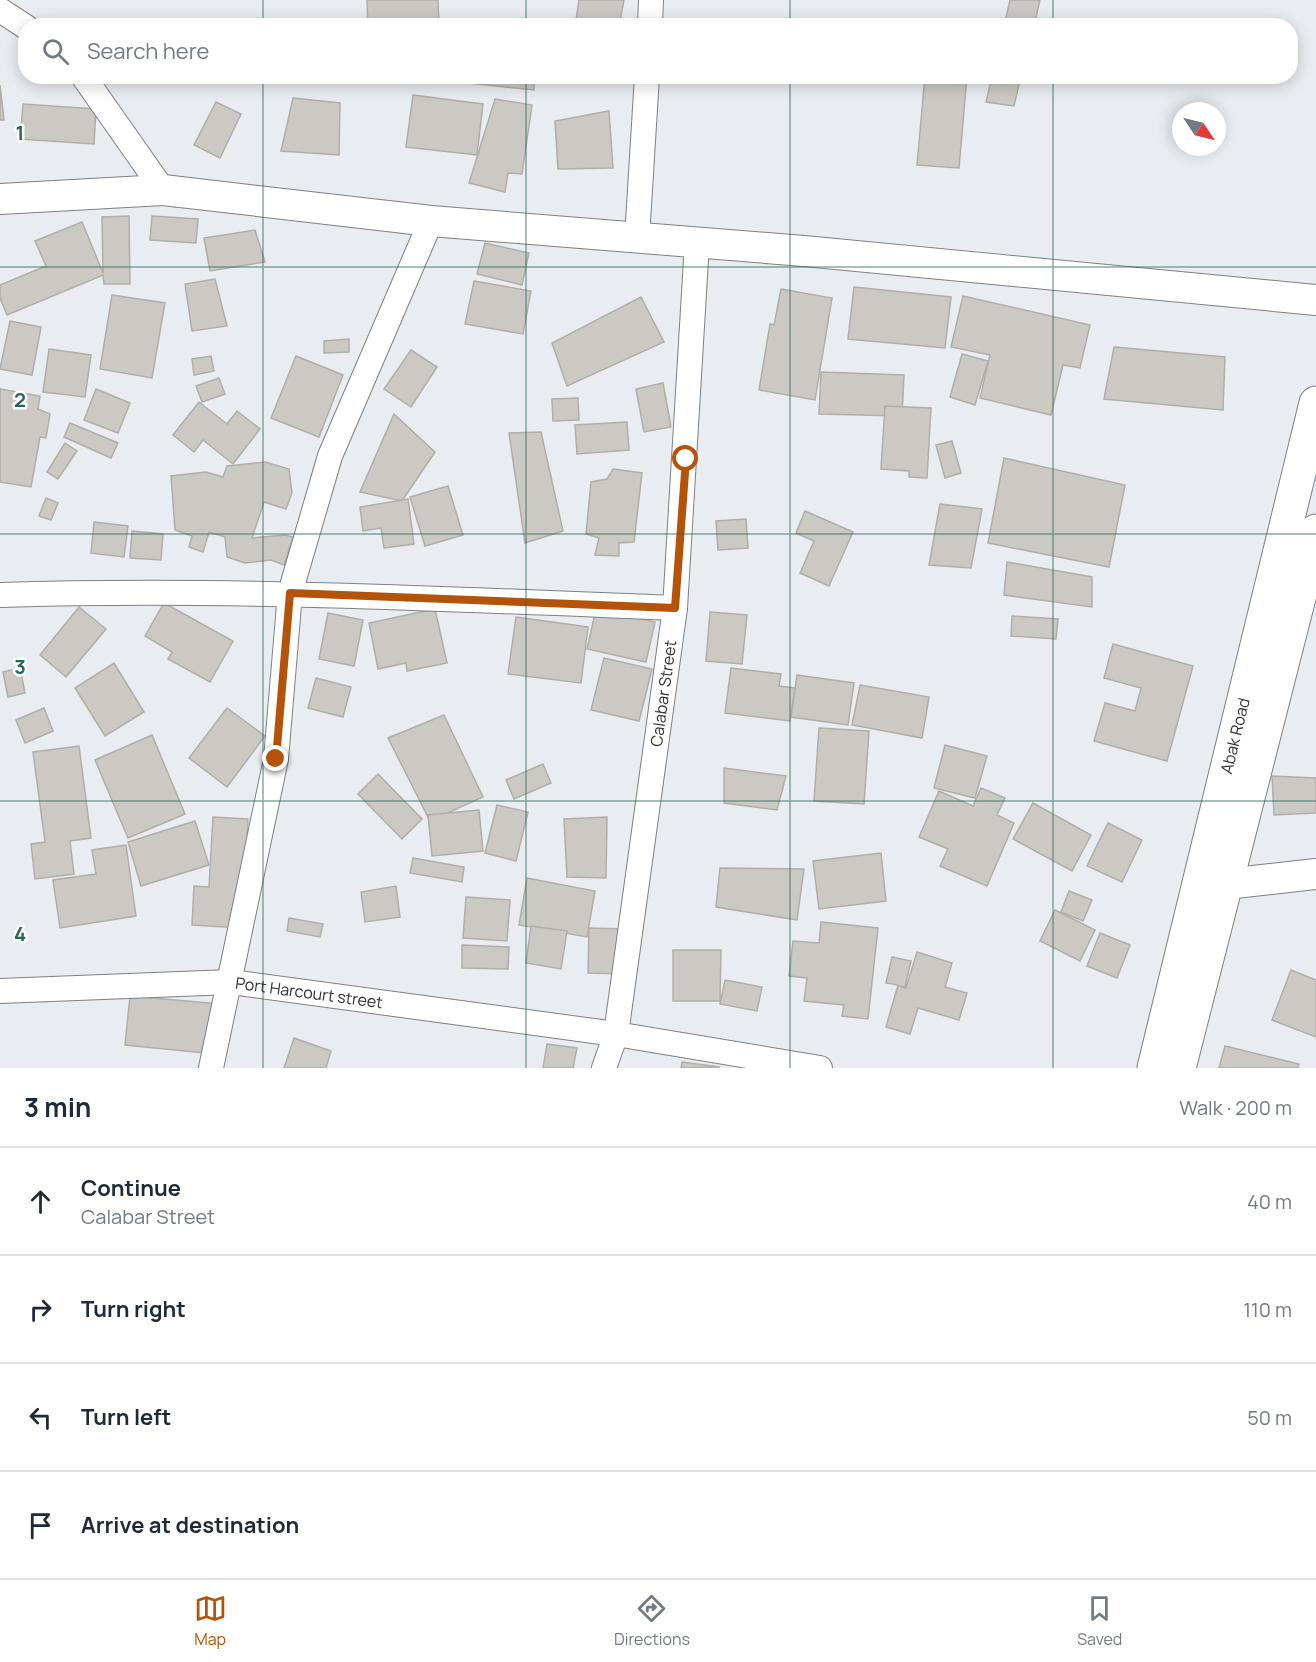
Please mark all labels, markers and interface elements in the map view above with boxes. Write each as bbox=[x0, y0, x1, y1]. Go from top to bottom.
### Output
search box bbox=[18, 18, 1298, 84]
icon: search bbox=[39, 35, 72, 68]
text: Search here bbox=[87, 36, 209, 66]
north arrow bbox=[1172, 102, 1226, 156]
text: 1 bbox=[16, 119, 24, 146]
text: 2 bbox=[14, 386, 26, 413]
route start bbox=[672, 445, 698, 471]
street label: Calabar Street bbox=[645, 639, 681, 748]
text: 3 bbox=[14, 653, 26, 680]
street label: Abak Road bbox=[1215, 695, 1255, 776]
route end bbox=[262, 745, 288, 771]
text: 4 bbox=[14, 920, 26, 947]
street label: Port Harcourt street bbox=[234, 972, 384, 1013]
text: 3 min bbox=[24, 1089, 91, 1125]
text: Walk · 200 m bbox=[1179, 1094, 1292, 1121]
text: Continue bbox=[81, 1173, 181, 1203]
icon: ahead bbox=[24, 1185, 57, 1218]
text: 40 m bbox=[1247, 1188, 1292, 1215]
text: Calabar Street bbox=[81, 1203, 215, 1230]
icon: right bbox=[24, 1293, 57, 1326]
text: Turn right bbox=[81, 1294, 186, 1324]
text: 110 m bbox=[1243, 1296, 1292, 1323]
icon: left bbox=[24, 1401, 57, 1434]
text: Turn left bbox=[81, 1402, 171, 1432]
text: 50 m bbox=[1247, 1404, 1292, 1431]
icon: arrive bbox=[24, 1509, 57, 1542]
text: Arrive at destination bbox=[81, 1510, 299, 1540]
tab: Map bbox=[194, 1592, 227, 1650]
tab: Directions bbox=[614, 1592, 690, 1650]
tab: Saved bbox=[1077, 1592, 1122, 1650]

